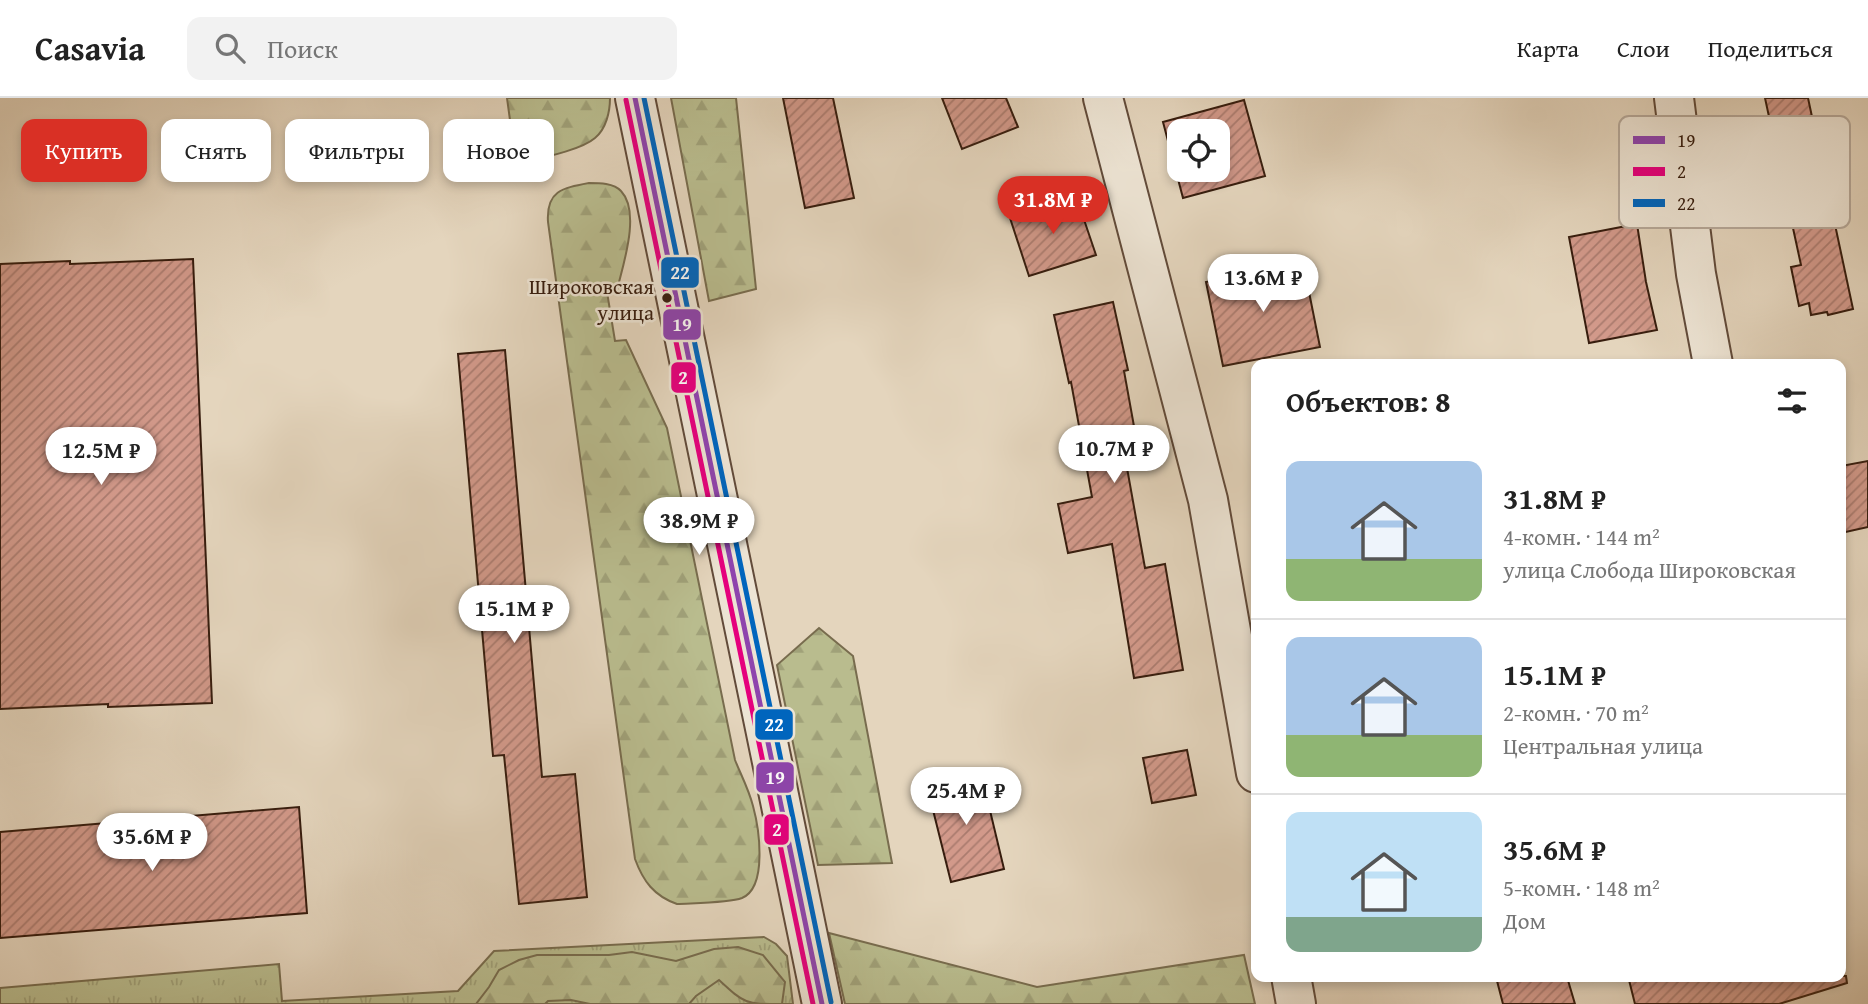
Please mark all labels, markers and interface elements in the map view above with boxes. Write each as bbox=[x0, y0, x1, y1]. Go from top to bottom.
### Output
search box bbox=[187, 17, 677, 80]
text: Casavia bbox=[35, 24, 145, 72]
icon: search bbox=[211, 29, 249, 67]
text: Поиск bbox=[267, 29, 338, 68]
text: Карта bbox=[1517, 31, 1579, 66]
text: Слои bbox=[1617, 31, 1670, 66]
text: Поделиться bbox=[1708, 31, 1833, 66]
legend bbox=[1619, 116, 1850, 228]
chip: Купить bbox=[21, 119, 147, 182]
chip: Снять bbox=[161, 119, 271, 182]
chip: Фильтры bbox=[285, 119, 429, 182]
chip: Новое bbox=[443, 119, 554, 182]
map controls bbox=[1167, 119, 1230, 182]
button: locate bbox=[1167, 119, 1230, 182]
text: 19 bbox=[1677, 126, 1695, 154]
text: 2 bbox=[1677, 157, 1686, 185]
pin: 31.8M ₽ bbox=[988, 176, 1118, 236]
text: 31.8M ₽ bbox=[1013, 182, 1093, 215]
text: 22 bbox=[1677, 189, 1695, 217]
pin: 13.6M ₽ bbox=[1198, 254, 1328, 314]
line badge: 22 bbox=[660, 256, 700, 289]
text: 22 bbox=[670, 258, 690, 286]
text: 13.6M ₽ bbox=[1223, 260, 1303, 293]
place label: Широковская улица bbox=[529, 271, 654, 328]
marker: Широковская улица bbox=[660, 291, 674, 305]
line badge: 19 bbox=[662, 308, 702, 341]
text: 19 bbox=[672, 310, 692, 338]
line badge: 2 bbox=[670, 361, 697, 394]
text: 2 bbox=[678, 363, 688, 391]
text: Объектов: 8 bbox=[1286, 379, 1450, 423]
icon: filters bbox=[1773, 382, 1811, 420]
pin: 10.7M ₽ bbox=[1049, 426, 1179, 485]
pin: 12.5M ₽ bbox=[36, 428, 166, 487]
text: 10.7M ₽ bbox=[1074, 431, 1154, 464]
text: 12.5M ₽ bbox=[61, 433, 141, 466]
text: 31.8M ₽ bbox=[1503, 476, 1606, 520]
icon: home bbox=[1342, 489, 1426, 573]
pin: 38.9M ₽ bbox=[634, 498, 764, 557]
text: 38.9M ₽ bbox=[659, 503, 739, 536]
text: 4-комн. · 144 m² bbox=[1503, 520, 1660, 553]
text: улица Слобода Широковская bbox=[1503, 553, 1796, 586]
pin: 15.1M ₽ bbox=[449, 586, 579, 645]
text: 15.1M ₽ bbox=[474, 591, 554, 624]
text: 15.1M ₽ bbox=[1503, 652, 1606, 696]
icon: home bbox=[1342, 665, 1426, 749]
text: 2-комн. · 70 m² bbox=[1503, 696, 1649, 729]
line badge: 22 bbox=[754, 708, 794, 741]
text: 22 bbox=[764, 710, 784, 738]
text: Центральная улица bbox=[1503, 729, 1703, 762]
line badge: 19 bbox=[755, 761, 795, 794]
text: 19 bbox=[765, 763, 785, 791]
pin: 25.4M ₽ bbox=[901, 768, 1031, 827]
text: 25.4M ₽ bbox=[926, 773, 1006, 806]
line badge: 2 bbox=[763, 813, 790, 846]
pin: 35.6M ₽ bbox=[87, 814, 217, 873]
text: 2 bbox=[772, 815, 782, 843]
text: 35.6M ₽ bbox=[112, 819, 192, 852]
text: 35.6M ₽ bbox=[1503, 827, 1606, 871]
icon: home bbox=[1342, 840, 1426, 924]
text: 5-комн. · 148 m² bbox=[1503, 871, 1660, 904]
text: Дом bbox=[1503, 904, 1546, 937]

